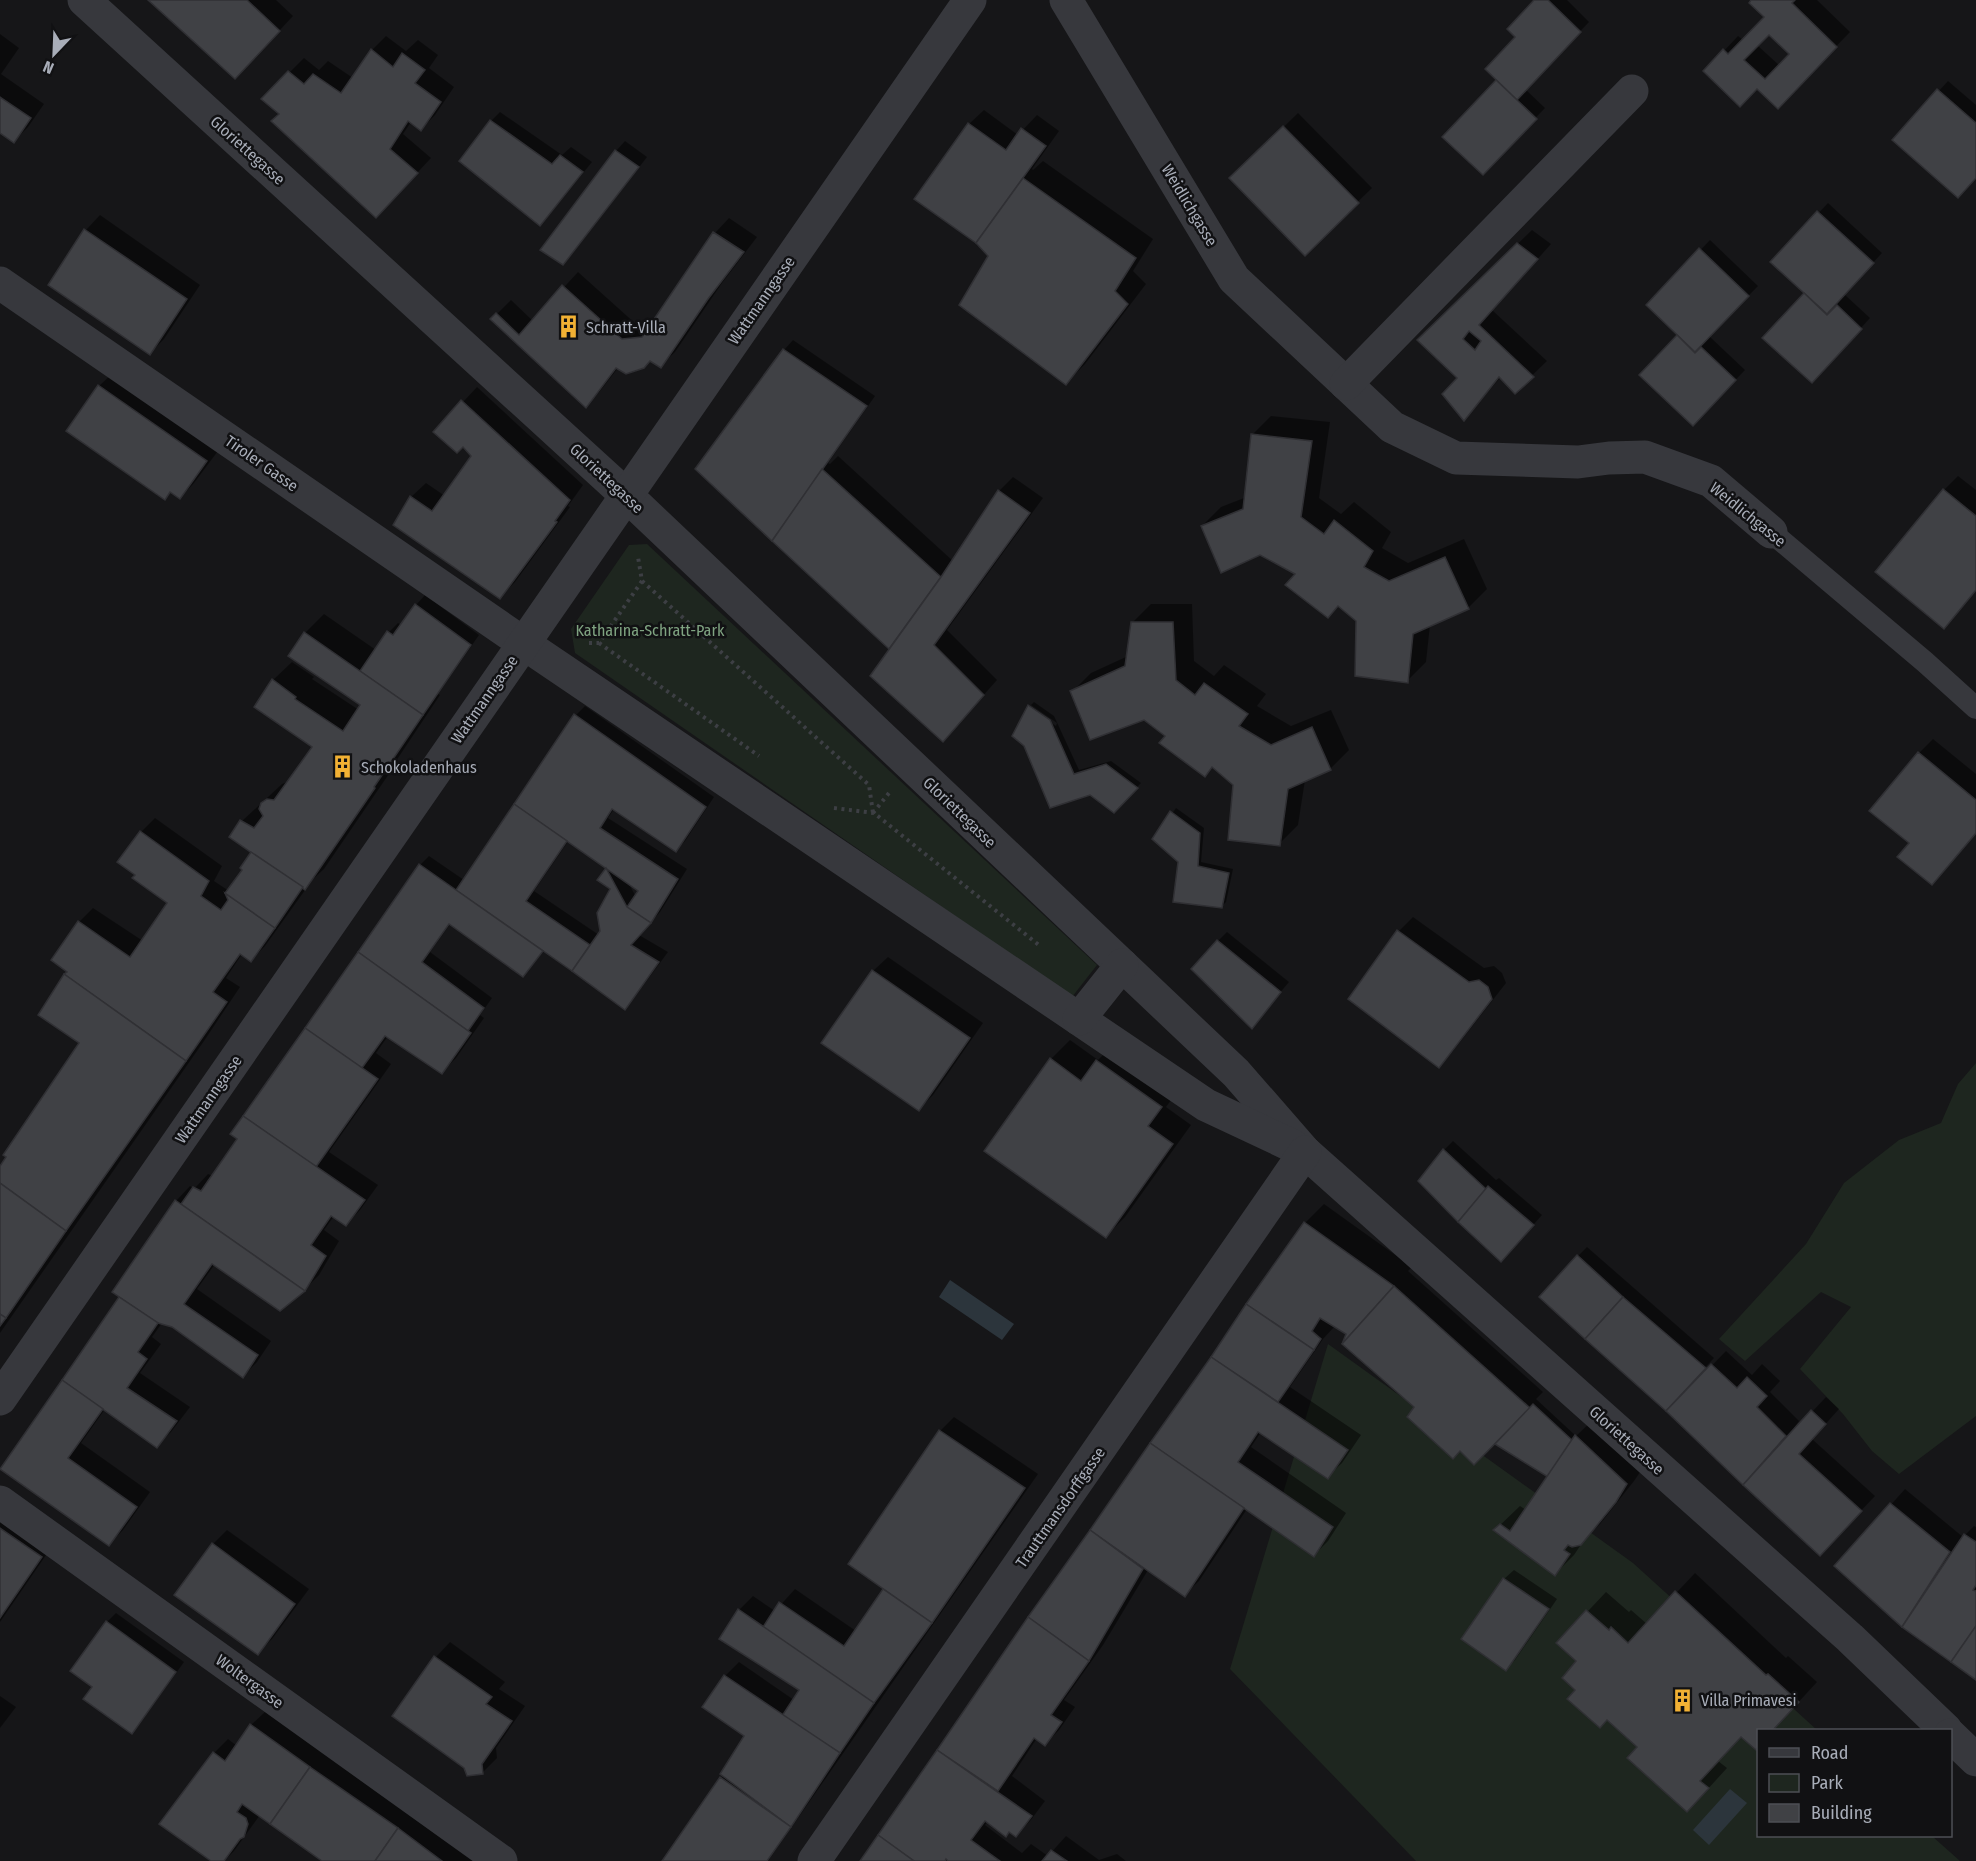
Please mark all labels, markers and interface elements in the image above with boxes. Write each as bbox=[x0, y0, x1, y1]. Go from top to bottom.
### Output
north arrow bbox=[24, 24, 84, 84]
text: N bbox=[40, 57, 56, 78]
street label: Gloriettegasse bbox=[206, 112, 289, 189]
street label: Weidlichgasse bbox=[1158, 161, 1222, 250]
street label: Wattmanngasse bbox=[724, 253, 799, 348]
building icon: Schratt-Villa bbox=[555, 314, 581, 340]
place label: Schratt-Villa bbox=[586, 318, 666, 337]
street label: Tiroler Gasse bbox=[222, 431, 302, 496]
street label: Gloriettegasse bbox=[566, 439, 647, 517]
street label: Weidlichgasse bbox=[1706, 478, 1790, 551]
park label: Katharina-Schratt-Park bbox=[576, 621, 725, 640]
street label: Wattmanngasse bbox=[447, 652, 522, 747]
building icon: Schokoladenhaus bbox=[330, 754, 356, 780]
place label: Schokoladenhaus bbox=[361, 758, 477, 777]
street label: Gloriettegasse bbox=[919, 773, 1000, 852]
street label: Wattmanngasse bbox=[171, 1052, 246, 1147]
street label: Gloriettegasse bbox=[1585, 1402, 1668, 1479]
street label: Trauttmansdorffgasse bbox=[1012, 1443, 1109, 1571]
street label: Woltergasse bbox=[212, 1650, 287, 1712]
building icon: Villa Primavesi bbox=[1670, 1687, 1696, 1713]
place label: Villa Primavesi bbox=[1701, 1691, 1797, 1710]
legend bbox=[1757, 1729, 1952, 1837]
text: Road bbox=[1811, 1742, 1848, 1764]
text: Park bbox=[1811, 1772, 1844, 1794]
text: Building bbox=[1811, 1802, 1872, 1824]

